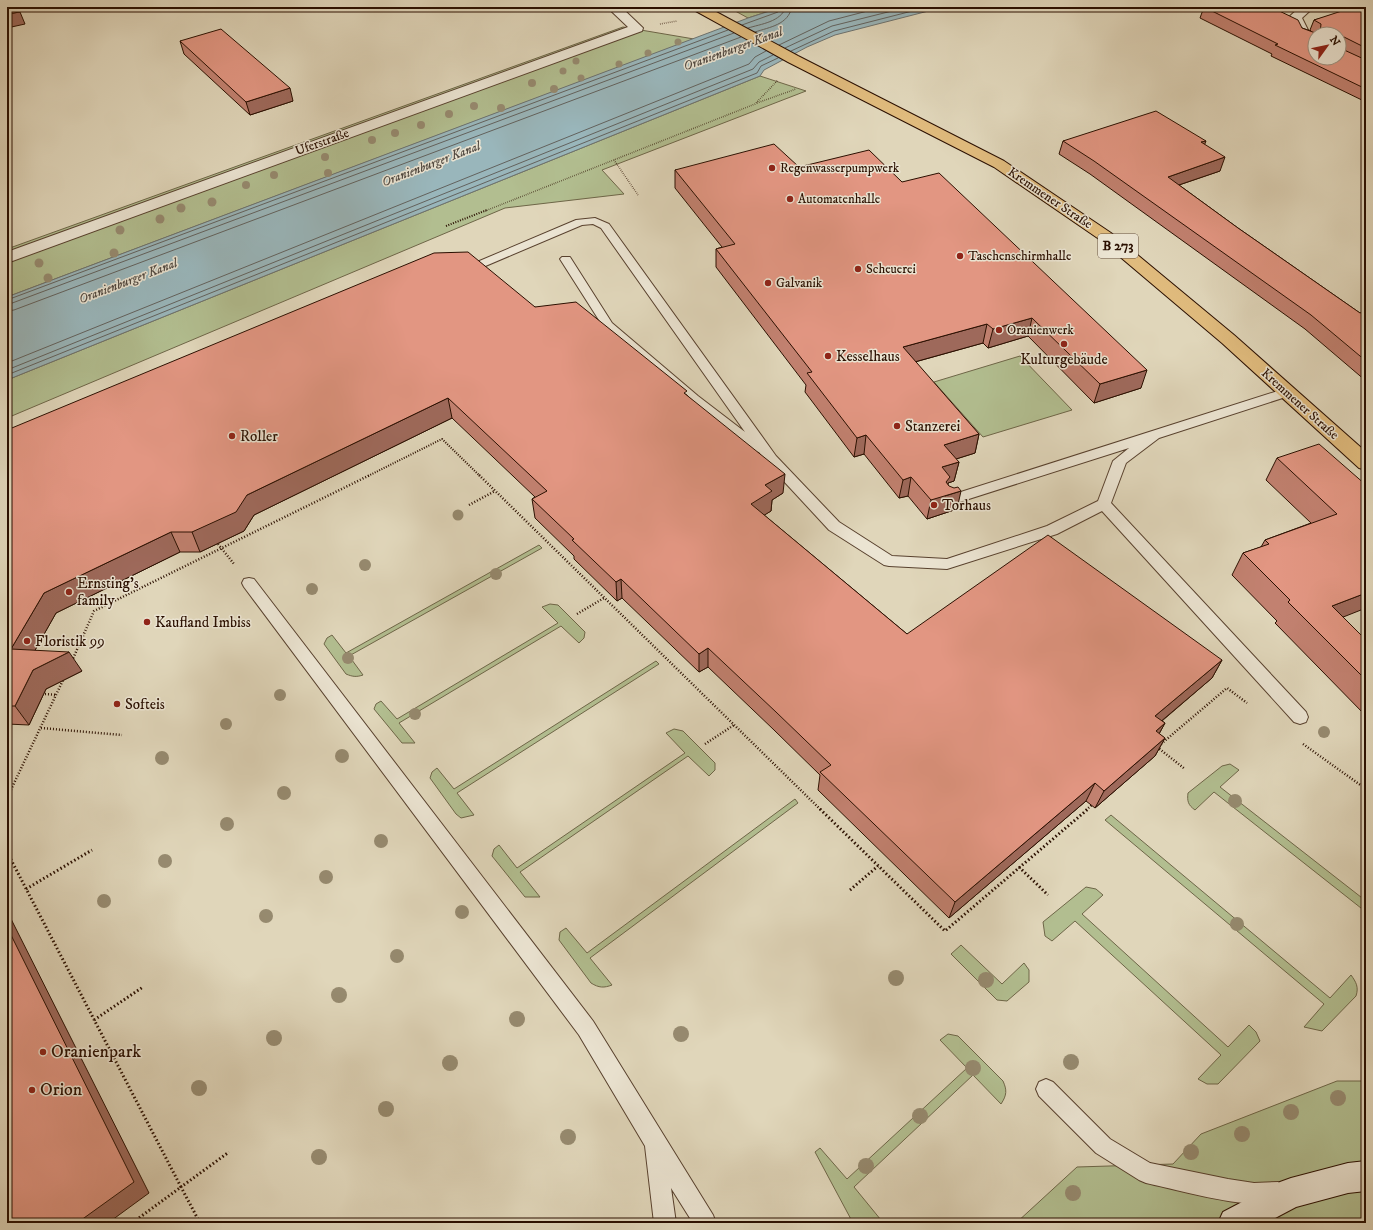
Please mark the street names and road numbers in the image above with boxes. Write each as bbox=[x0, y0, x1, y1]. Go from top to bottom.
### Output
street label: Uferstraße bbox=[293, 125, 351, 159]
street label: Kremmener Straße bbox=[1005, 164, 1095, 232]
road number: B 273 bbox=[1098, 234, 1138, 258]
street label: Kremmener Straße bbox=[1258, 365, 1342, 443]

